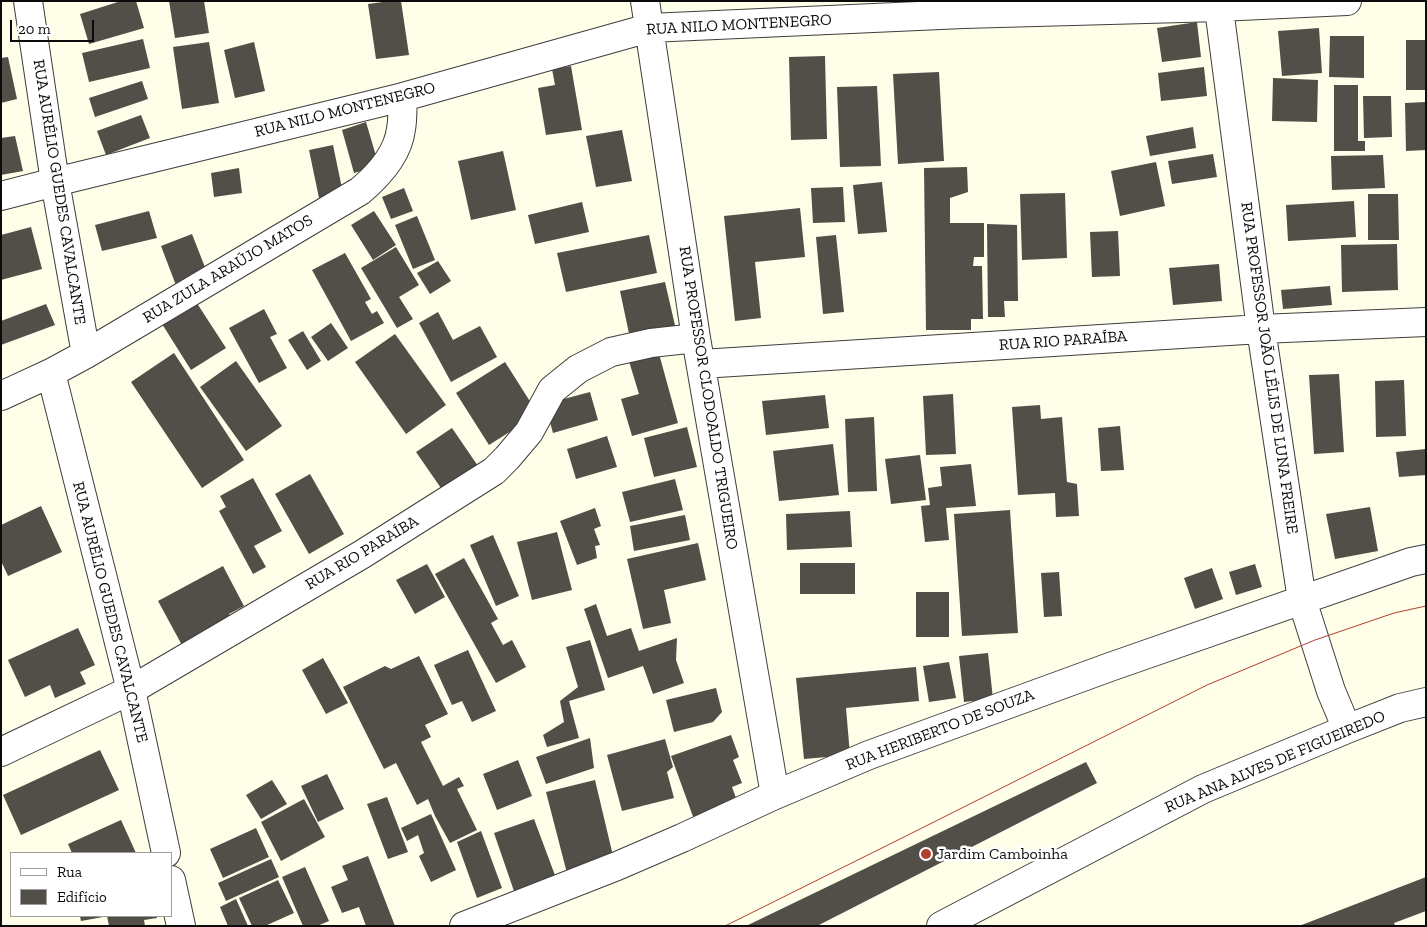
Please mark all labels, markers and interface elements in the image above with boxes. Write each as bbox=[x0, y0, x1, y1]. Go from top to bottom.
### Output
scale bar bbox=[12, 10, 96, 42]
street label: RUA NILO MONTENEGRO bbox=[646, 11, 832, 39]
text: 20 m bbox=[18, 20, 51, 38]
street label: RUA AURÉLIO GUEDES CAVALCANTE bbox=[29, 58, 89, 326]
street label: RUA NILO MONTENEGRO bbox=[253, 78, 437, 142]
street label: RUA PROFESSOR JOÃO LÉLIS DE LUNA FREIRE bbox=[1236, 201, 1302, 535]
street label: RUA ZULA ARAÚJO MATOS bbox=[140, 211, 316, 327]
street label: RUA PROFESSOR CLODOALDO TRIGUEIRO bbox=[675, 245, 741, 551]
street label: RUA RIO PARAÍBA bbox=[998, 327, 1128, 355]
street label: RUA AURÉLIO GUEDES CAVALCANTE bbox=[68, 480, 152, 744]
street label: RUA RIO PARAÍBA bbox=[302, 512, 422, 594]
street label: RUA HERIBERTO DE SOUZA bbox=[843, 685, 1037, 775]
street label: RUA ANA ALVES DE FIGUEIREDO bbox=[1162, 707, 1388, 817]
place label: Jardim Camboinha bbox=[937, 844, 1068, 864]
marker: Jardim Camboinha bbox=[919, 847, 933, 861]
legend bbox=[10, 852, 172, 917]
text: Rua bbox=[57, 863, 82, 881]
text: Edifício bbox=[57, 888, 107, 906]

